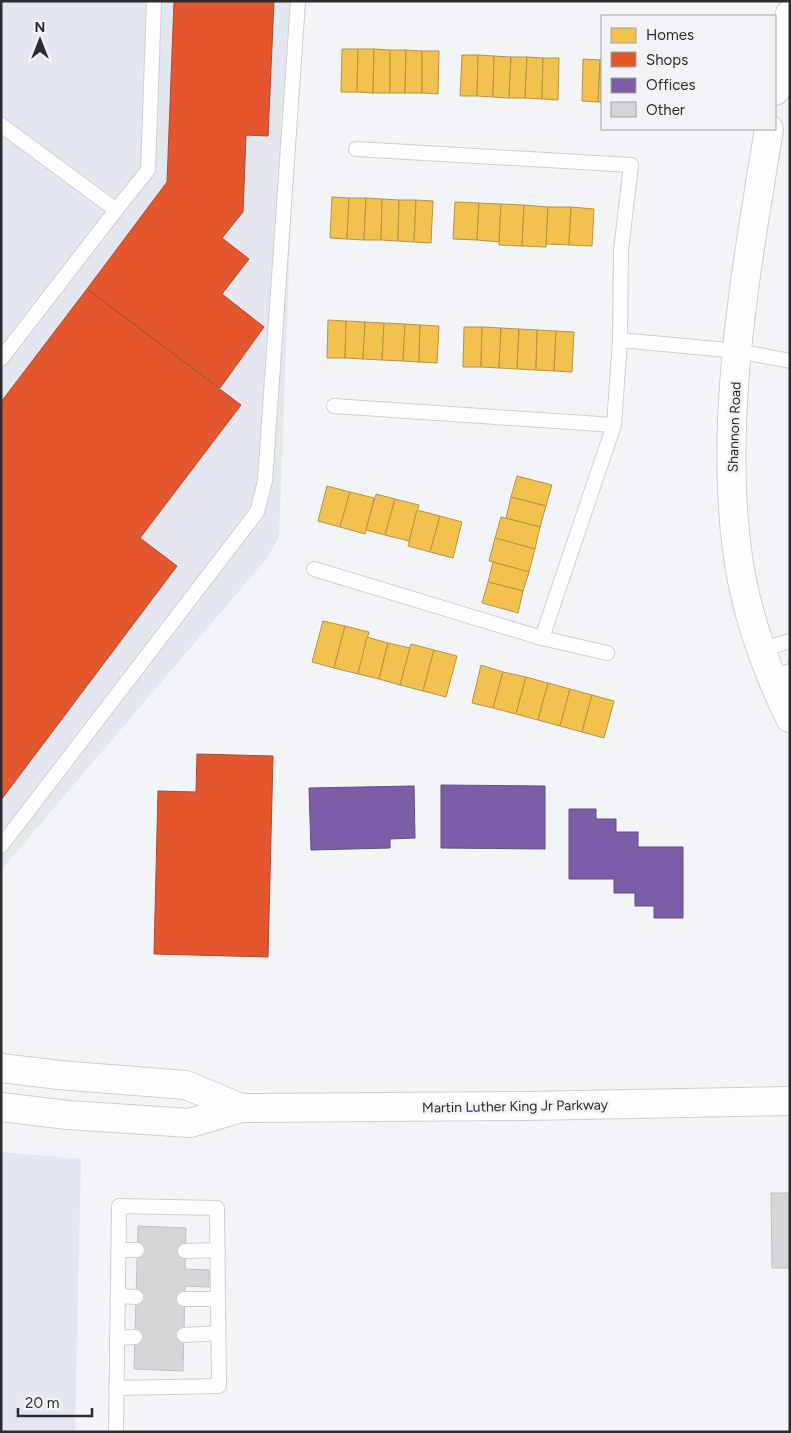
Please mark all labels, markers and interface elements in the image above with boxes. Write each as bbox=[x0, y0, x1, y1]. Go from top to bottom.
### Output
north arrow bbox=[15, 15, 65, 65]
legend bbox=[601, 15, 776, 130]
text: N bbox=[35, 19, 45, 36]
text: Homes bbox=[646, 26, 694, 44]
text: Shops bbox=[646, 51, 688, 69]
text: Offices bbox=[646, 76, 696, 94]
text: Other bbox=[646, 101, 685, 119]
street label: Shannon Road bbox=[724, 381, 745, 473]
street label: Martin Luther King Jr Parkway bbox=[422, 1096, 609, 1117]
scale bar bbox=[18, 1386, 91, 1418]
text: 20 m bbox=[25, 1394, 59, 1412]

